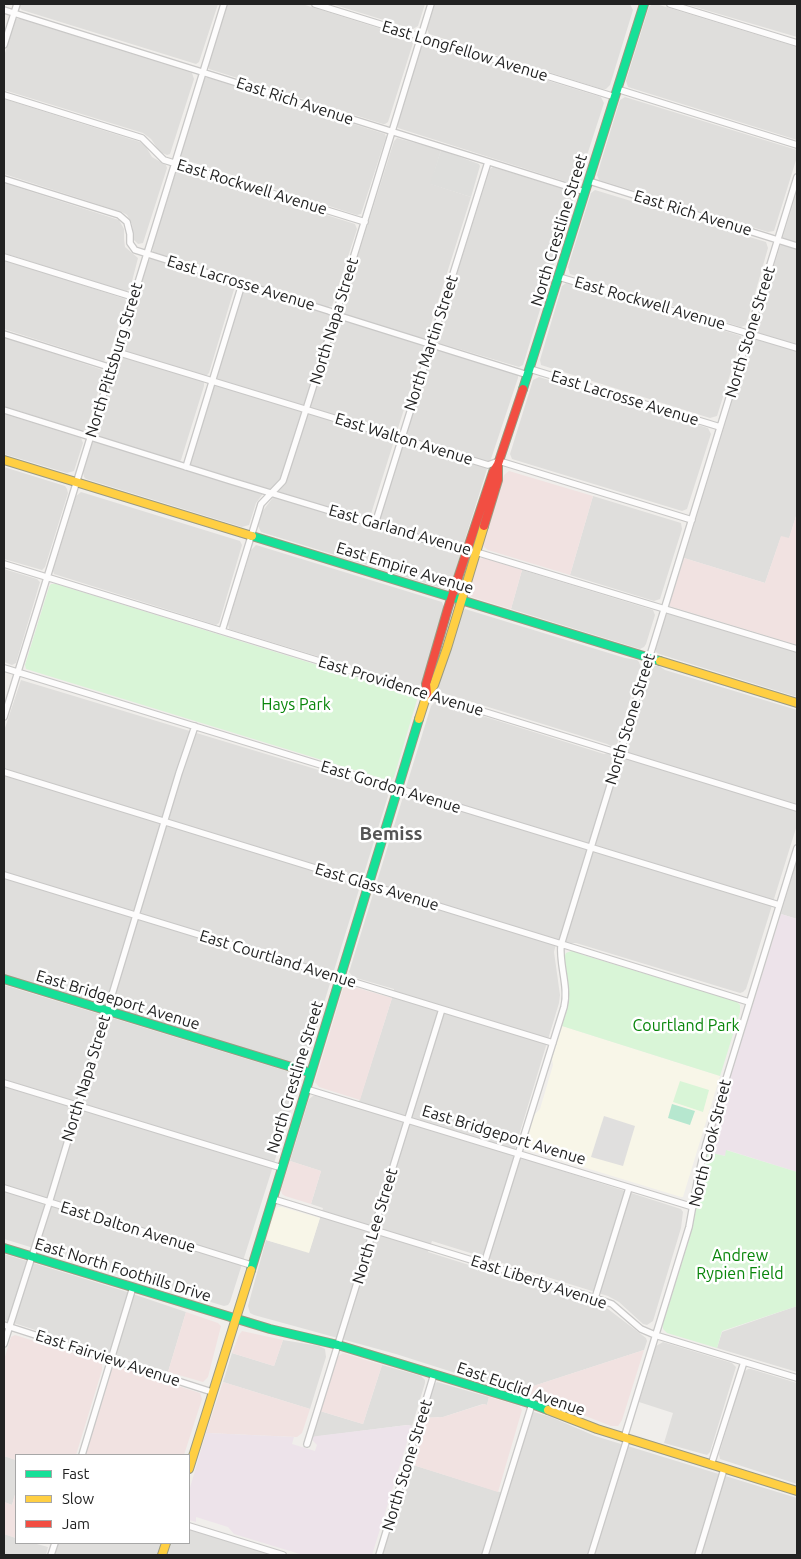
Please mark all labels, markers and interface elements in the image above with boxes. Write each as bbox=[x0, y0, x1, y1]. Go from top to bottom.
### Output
street label: East Longfellow Avenue bbox=[380, 17, 550, 85]
street label: East Rich Avenue bbox=[234, 73, 356, 129]
street label: North Crestline Street bbox=[527, 152, 591, 308]
street label: East Rockwell Avenue bbox=[175, 155, 329, 219]
street label: East Rich Avenue bbox=[632, 186, 754, 240]
street label: East Lacrosse Avenue bbox=[165, 251, 317, 315]
street label: North Napa Street bbox=[306, 255, 362, 387]
street label: North Stone Street bbox=[721, 264, 779, 400]
street label: East Rockwell Avenue bbox=[572, 272, 728, 334]
street label: North Martin Street bbox=[400, 273, 462, 413]
street label: North Pittsburg Street bbox=[81, 280, 147, 440]
street label: East Lacrosse Avenue bbox=[549, 366, 701, 430]
street label: East Walton Avenue bbox=[333, 409, 475, 469]
street label: East Garland Avenue bbox=[326, 500, 474, 560]
street label: East Empire Avenue bbox=[334, 538, 476, 598]
street label: North Stone Street bbox=[601, 651, 659, 787]
street label: East Providence Avenue bbox=[316, 652, 486, 720]
park label: Hays Park bbox=[261, 695, 331, 715]
street label: East Gordon Avenue bbox=[319, 757, 463, 817]
district label: Bemiss bbox=[359, 823, 423, 845]
street label: East Glass Avenue bbox=[313, 859, 441, 915]
street label: East Courtland Avenue bbox=[197, 926, 359, 992]
street label: East Bridgeport Avenue bbox=[34, 966, 202, 1034]
street label: North Crestline Street bbox=[263, 999, 327, 1155]
street label: North Napa Street bbox=[58, 1012, 114, 1144]
park label: Courtland Park bbox=[632, 1016, 740, 1036]
street label: North Cook Street bbox=[685, 1077, 735, 1209]
street label: East Bridgeport Avenue bbox=[420, 1101, 588, 1169]
street label: North Lee Street bbox=[348, 1166, 402, 1286]
street label: East Dalton Avenue bbox=[58, 1197, 198, 1257]
street label: East North Foothills Drive bbox=[33, 1234, 213, 1306]
park label: Andrew Rypien Field bbox=[696, 1246, 784, 1284]
street label: East Liberty Avenue bbox=[469, 1251, 609, 1313]
street label: East Fairview Avenue bbox=[33, 1326, 183, 1390]
street label: East Euclid Avenue bbox=[454, 1358, 588, 1420]
street label: North Stone Street bbox=[378, 1397, 436, 1533]
legend bbox=[15, 1454, 190, 1544]
text: Fast bbox=[62, 1465, 89, 1482]
text: Slow bbox=[62, 1490, 94, 1507]
text: Jam bbox=[62, 1515, 90, 1532]

